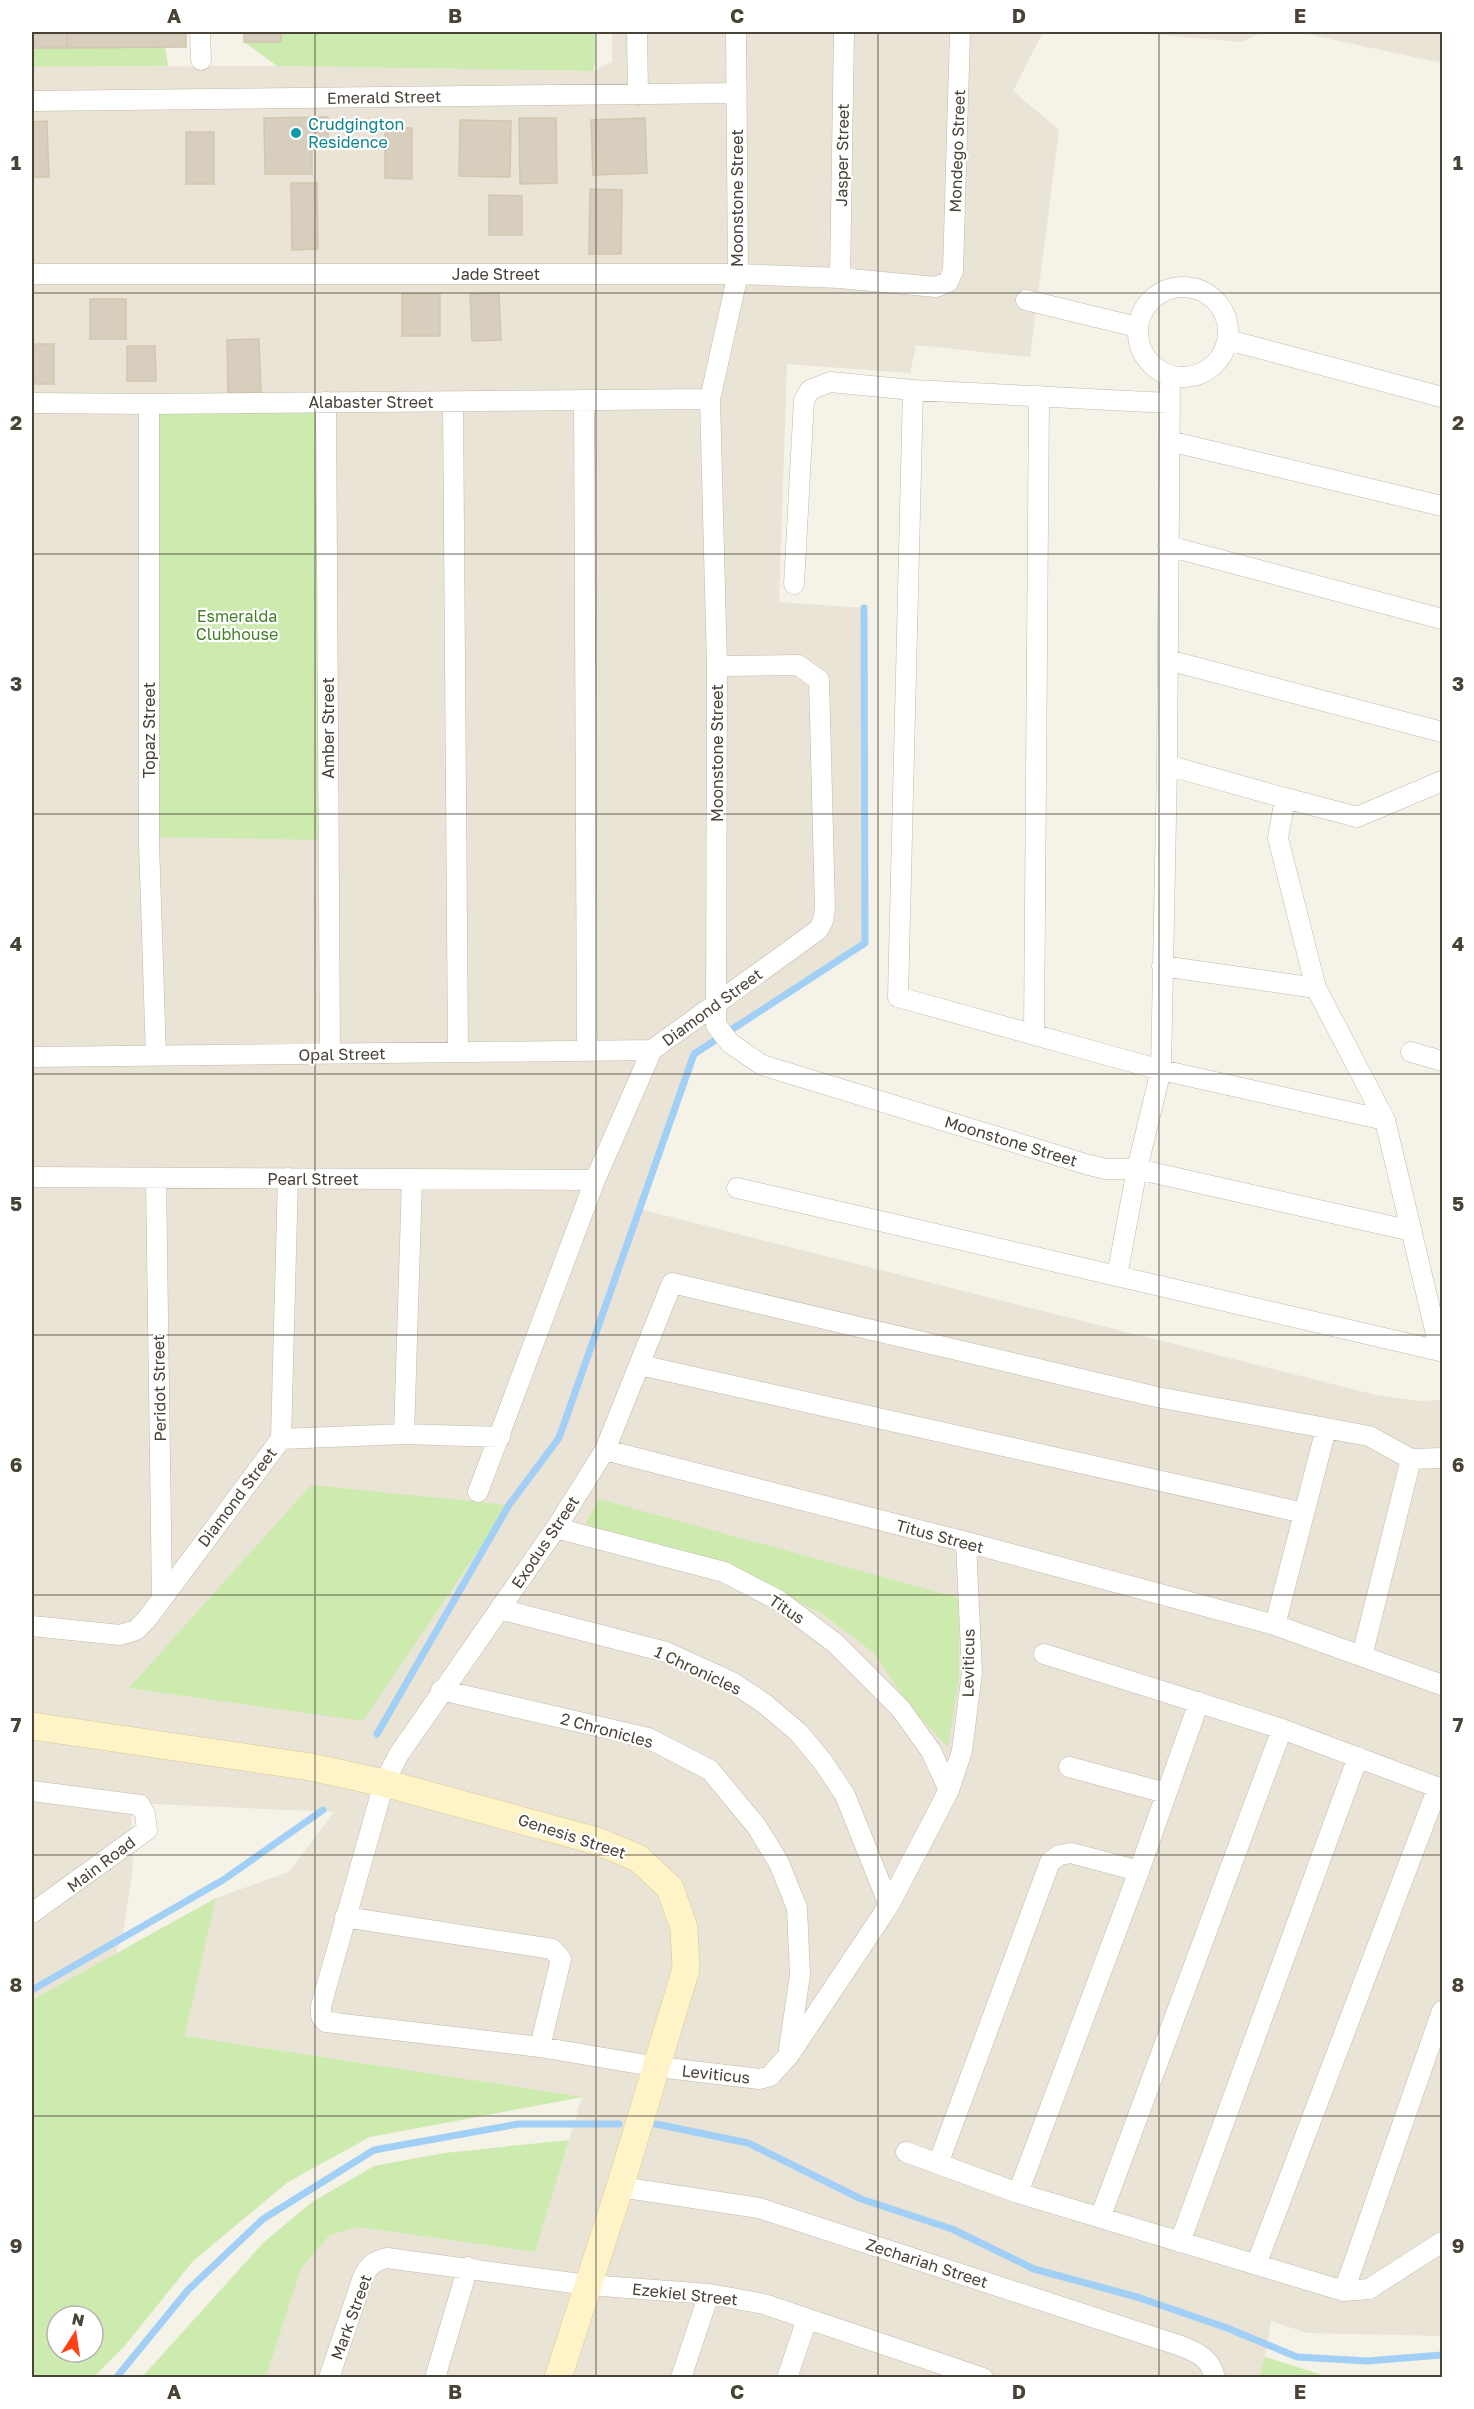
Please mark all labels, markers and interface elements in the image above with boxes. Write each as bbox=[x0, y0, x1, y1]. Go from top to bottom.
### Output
text: A bbox=[167, 3, 181, 27]
text: B bbox=[448, 3, 462, 27]
text: C bbox=[730, 3, 744, 27]
text: D bbox=[1012, 3, 1026, 27]
text: E bbox=[1294, 3, 1306, 27]
street label: Emerald Street bbox=[327, 86, 441, 108]
street label: Mondego Street bbox=[945, 89, 969, 213]
street label: Jasper Street bbox=[831, 103, 853, 207]
place label: Crudgington Residence bbox=[308, 114, 404, 152]
marker: Crudgington Residence bbox=[289, 126, 303, 140]
street label: Moonstone Street bbox=[727, 129, 747, 267]
text: 1 bbox=[11, 150, 21, 174]
text: 1 bbox=[1453, 150, 1463, 174]
street label: Jade Street bbox=[452, 264, 540, 284]
street label: Alabaster Street bbox=[308, 392, 434, 412]
text: 2 bbox=[10, 410, 22, 434]
text: 2 bbox=[1452, 410, 1464, 434]
park label: Esmeralda Clubhouse bbox=[196, 606, 278, 644]
text: 3 bbox=[10, 671, 22, 695]
text: 3 bbox=[1452, 671, 1464, 695]
street label: Amber Street bbox=[318, 677, 338, 779]
street label: Topaz Street bbox=[139, 682, 159, 778]
street label: Moonstone Street bbox=[707, 684, 727, 822]
text: 4 bbox=[10, 931, 22, 955]
text: 4 bbox=[1452, 931, 1464, 955]
street label: Diamond Street bbox=[658, 964, 766, 1050]
street label: Opal Street bbox=[298, 1043, 386, 1065]
street label: Moonstone Street bbox=[942, 1111, 1080, 1171]
street label: Pearl Street bbox=[267, 1169, 359, 1189]
text: 5 bbox=[10, 1191, 22, 1215]
text: 5 bbox=[1452, 1191, 1464, 1215]
street label: Peridot Street bbox=[148, 1334, 170, 1442]
street label: Diamond Street bbox=[193, 1443, 281, 1551]
text: 6 bbox=[10, 1452, 22, 1476]
text: 6 bbox=[1452, 1452, 1464, 1476]
street label: Exodus Street bbox=[507, 1492, 583, 1592]
street label: Titus Street bbox=[894, 1515, 986, 1557]
street label: Titus bbox=[765, 1590, 809, 1628]
street label: Leviticus bbox=[957, 1628, 979, 1698]
street label: 1 Chronicles bbox=[651, 1641, 745, 1699]
street label: 2 Chronicles bbox=[558, 1708, 656, 1752]
text: 7 bbox=[11, 1712, 22, 1736]
text: 7 bbox=[1453, 1712, 1464, 1736]
street label: Genesis Street bbox=[516, 1809, 628, 1863]
street label: Main Road bbox=[63, 1832, 139, 1896]
text: 8 bbox=[10, 1972, 22, 1996]
text: 8 bbox=[1452, 1972, 1464, 1996]
street label: Leviticus bbox=[681, 2060, 751, 2088]
text: 9 bbox=[10, 2233, 22, 2257]
text: 9 bbox=[1452, 2233, 1464, 2257]
street label: Zechariah Street bbox=[864, 2234, 990, 2292]
street label: Mark Street bbox=[326, 2272, 376, 2362]
street label: Ezekiel Street bbox=[631, 2278, 739, 2310]
north arrow bbox=[45, 2304, 105, 2364]
text: N bbox=[70, 2308, 86, 2330]
text: A bbox=[167, 2379, 181, 2403]
text: B bbox=[448, 2379, 462, 2403]
text: C bbox=[730, 2379, 744, 2403]
text: D bbox=[1012, 2379, 1026, 2403]
text: E bbox=[1294, 2379, 1306, 2403]

